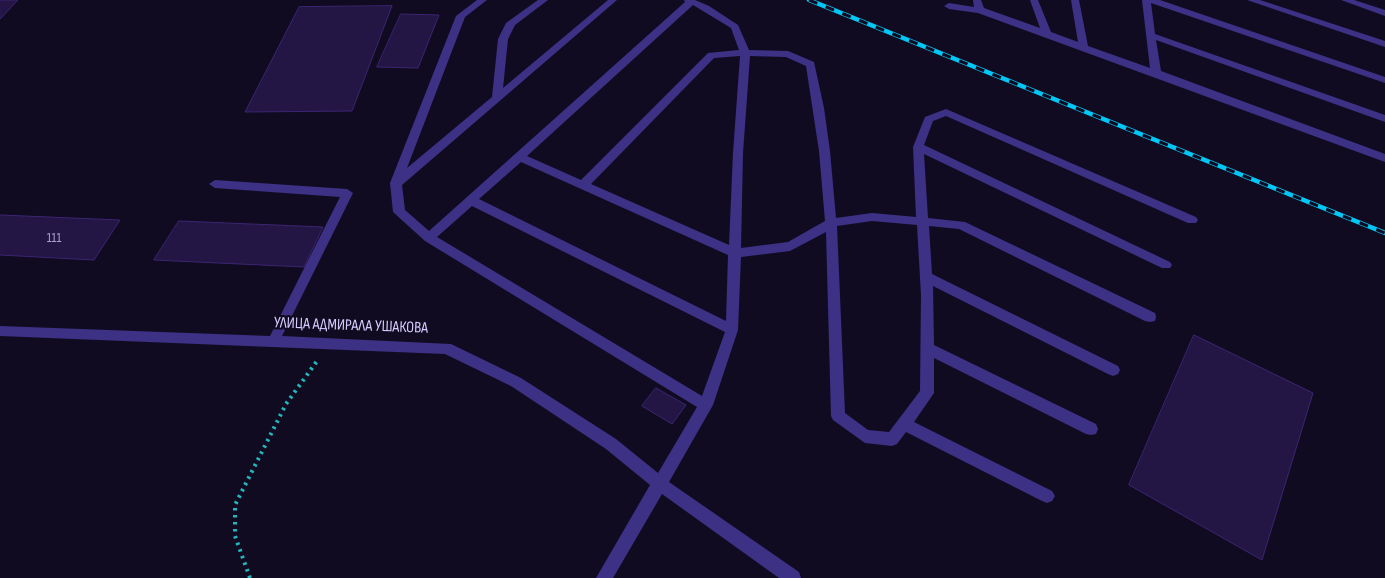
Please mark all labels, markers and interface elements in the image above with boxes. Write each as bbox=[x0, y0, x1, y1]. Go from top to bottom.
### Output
house number: 111 bbox=[47, 230, 61, 246]
street label: УЛИЦА АДМИРАЛА УШАКОВА bbox=[274, 314, 428, 338]

